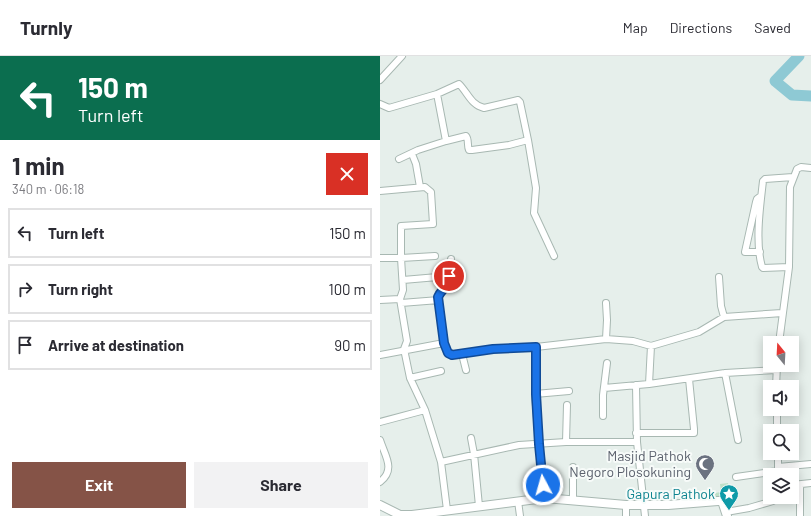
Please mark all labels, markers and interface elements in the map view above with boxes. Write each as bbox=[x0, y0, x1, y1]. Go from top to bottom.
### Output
text: Turnly bbox=[20, 16, 72, 39]
text: Map bbox=[623, 19, 648, 36]
text: Directions bbox=[670, 19, 732, 36]
text: Saved bbox=[754, 19, 791, 36]
text: 150 m bbox=[78, 70, 148, 104]
icon: left bbox=[12, 72, 64, 124]
text: Turn left bbox=[78, 104, 144, 126]
text: 1 min bbox=[12, 151, 65, 180]
button: close bbox=[326, 153, 368, 195]
text: 340 m · 06:18 bbox=[12, 181, 84, 197]
icon: left bbox=[14, 222, 36, 244]
text: Turn left bbox=[48, 224, 104, 242]
text: 150 m bbox=[329, 224, 366, 242]
pin bbox=[432, 259, 466, 293]
icon: arrive bbox=[438, 265, 460, 287]
icon: right bbox=[14, 278, 36, 300]
text: Turn right bbox=[48, 280, 113, 298]
text: 100 m bbox=[328, 280, 366, 298]
icon: arrive bbox=[14, 334, 36, 356]
text: Arrive at destination bbox=[48, 336, 184, 354]
text: 90 m bbox=[334, 336, 366, 354]
north arrow bbox=[763, 336, 799, 372]
map controls bbox=[763, 336, 799, 504]
button: sound bbox=[763, 380, 799, 416]
button: search bbox=[763, 424, 799, 460]
place label: Masjid Pathok Negoro Plosokuning bbox=[569, 447, 691, 480]
mosque icon: Masjid Pathok Negoro Plosokuning bbox=[694, 453, 716, 481]
button: Exit bbox=[12, 462, 186, 508]
button: Share bbox=[194, 462, 368, 508]
position arrow bbox=[522, 464, 564, 506]
button: layers bbox=[763, 468, 799, 504]
place icon: Gapura Pathok bbox=[718, 483, 740, 511]
place label: Gapura Pathok bbox=[627, 485, 715, 502]

